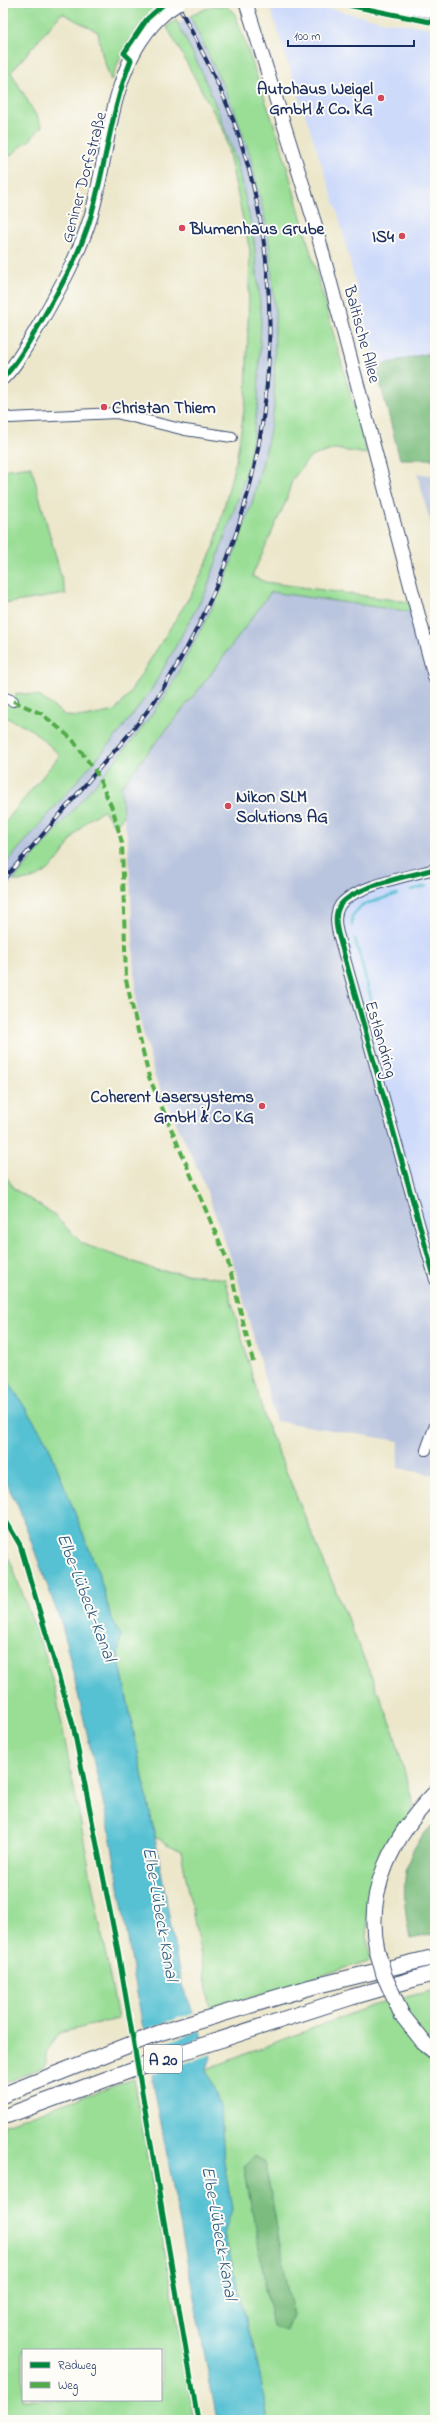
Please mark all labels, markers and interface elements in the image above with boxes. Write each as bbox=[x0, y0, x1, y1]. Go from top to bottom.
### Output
scale bar bbox=[288, 22, 414, 48]
text: 100 m bbox=[294, 28, 321, 46]
place label: Autohaus Weigel GmbH & Co. KG bbox=[257, 77, 373, 122]
marker: Autohaus Weigel GmbH & Co. KG bbox=[376, 93, 386, 103]
street label: Geniner Dorfstraße bbox=[55, 109, 114, 246]
place label: Blumenhaus Grube bbox=[189, 217, 326, 242]
marker: Blumenhaus Grube bbox=[177, 223, 187, 233]
place label: IS4 bbox=[372, 225, 395, 250]
marker: IS4 bbox=[397, 231, 407, 241]
street label: Baltische Allee bbox=[336, 282, 387, 386]
place label: Christan Thiem bbox=[112, 396, 216, 421]
marker: Christan Thiem bbox=[99, 402, 109, 412]
place label: Nikon SLM Solutions AG bbox=[236, 785, 328, 830]
marker: Nikon SLM Solutions AG bbox=[223, 801, 233, 811]
street label: Estlandring bbox=[356, 998, 403, 1081]
place label: Coherent Lasersystems GmbH & Co KG bbox=[90, 1085, 254, 1130]
marker: Coherent Lasersystems GmbH & Co KG bbox=[257, 1101, 267, 1111]
water label: Elbe-Lübeck-Kanal bbox=[49, 1530, 122, 1667]
water label: Elbe-Lübeck-Kanal bbox=[134, 1845, 184, 1985]
road number: A 20 bbox=[144, 2045, 182, 2073]
water label: Elbe-Lübeck-Kanal bbox=[193, 2164, 243, 2304]
legend bbox=[22, 2349, 162, 2401]
text: Radweg bbox=[58, 2357, 97, 2376]
text: Weg bbox=[58, 2377, 78, 2396]

